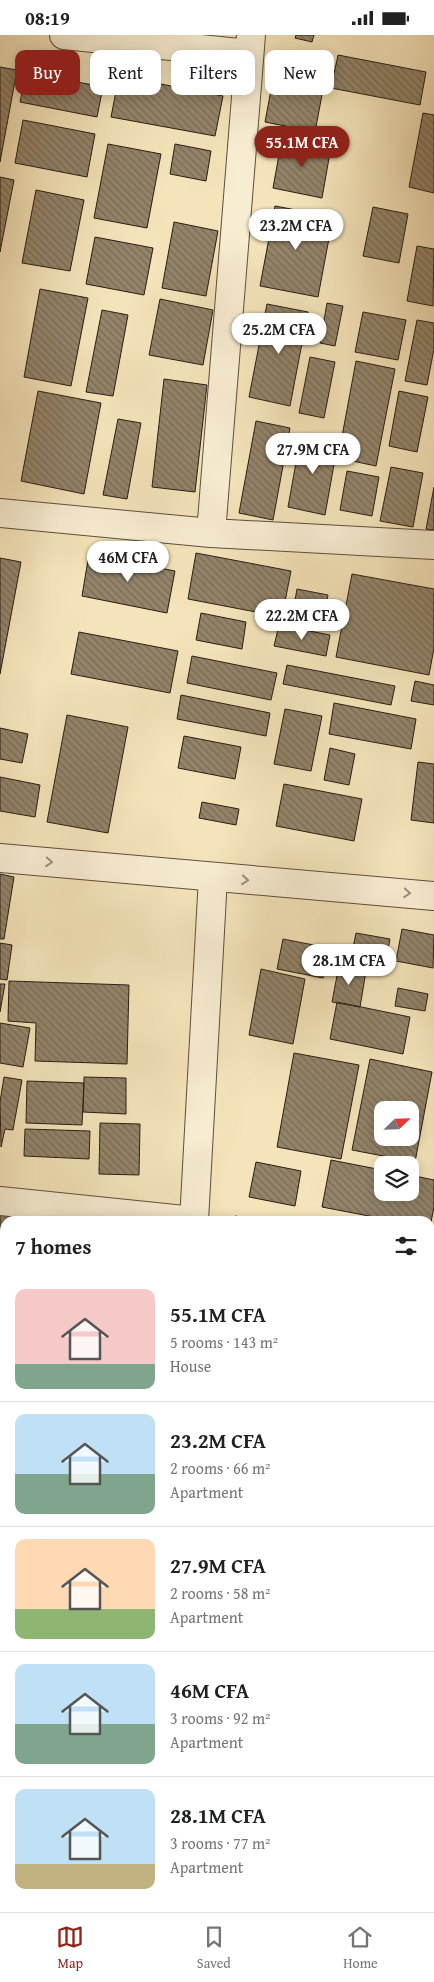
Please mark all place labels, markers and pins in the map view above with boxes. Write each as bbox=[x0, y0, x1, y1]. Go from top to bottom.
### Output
pin: 55.1M CFA bbox=[245, 125, 359, 168]
pin: 23.2M CFA bbox=[239, 209, 353, 251]
pin: 25.2M CFA bbox=[222, 313, 336, 355]
pin: 27.9M CFA bbox=[256, 433, 370, 475]
pin: 46M CFA bbox=[82, 541, 174, 583]
pin: 22.2M CFA bbox=[245, 599, 359, 641]
pin: 28.1M CFA bbox=[292, 943, 406, 986]

